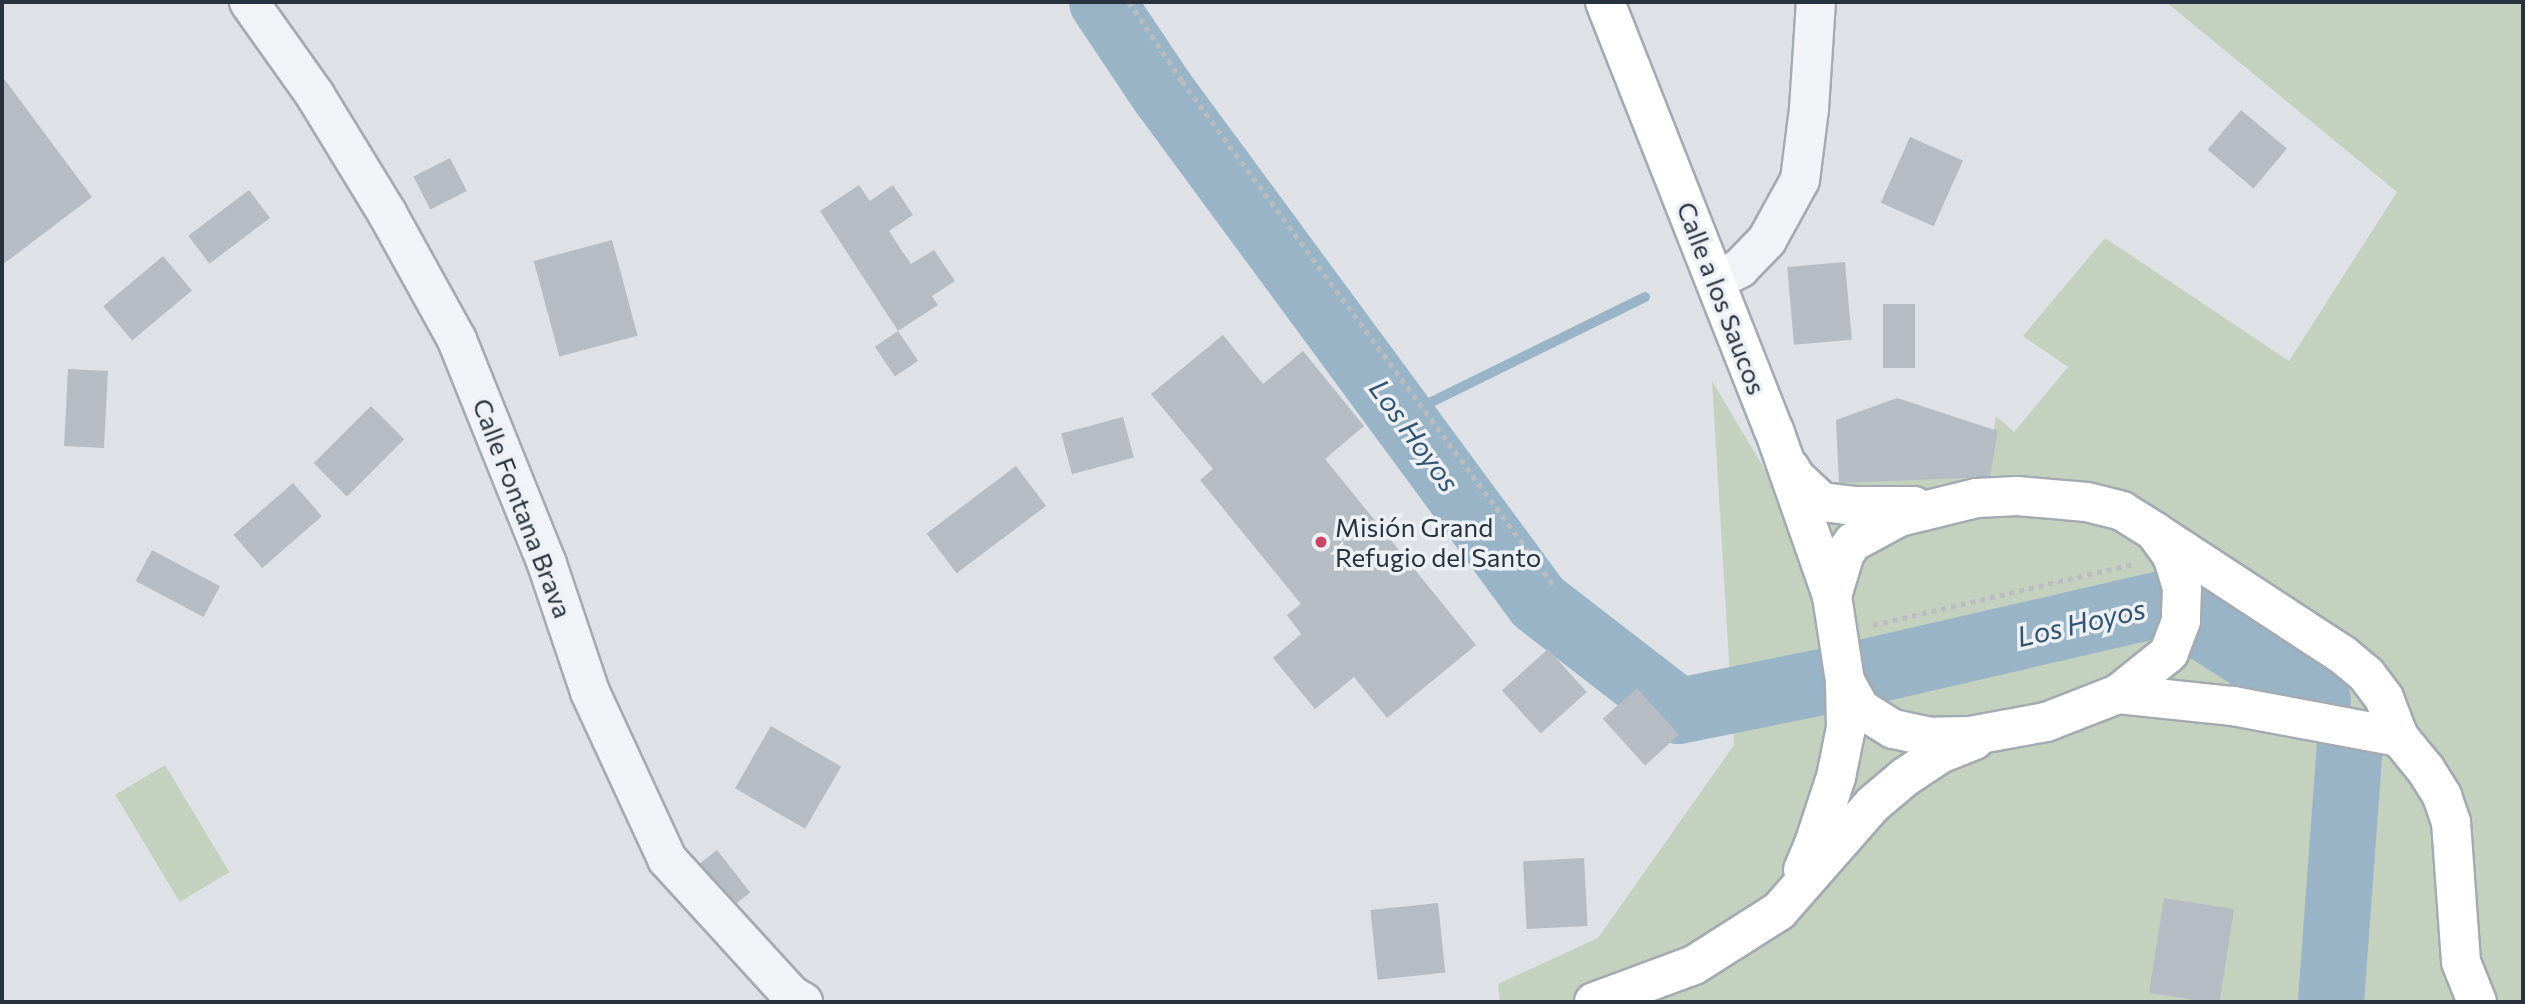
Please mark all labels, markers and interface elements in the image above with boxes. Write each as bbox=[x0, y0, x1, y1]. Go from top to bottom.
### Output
street label: Calle a los Saucos bbox=[1671, 197, 1773, 399]
water label: Los Hoyos bbox=[1363, 372, 1467, 498]
street label: Calle Fontana Brava bbox=[467, 394, 579, 622]
place label: Misión Grand Refugio del Santo bbox=[1335, 511, 1541, 572]
marker: Misión Grand Refugio del Santo bbox=[1313, 534, 1329, 550]
water label: Los Hoyos bbox=[2014, 591, 2148, 653]

